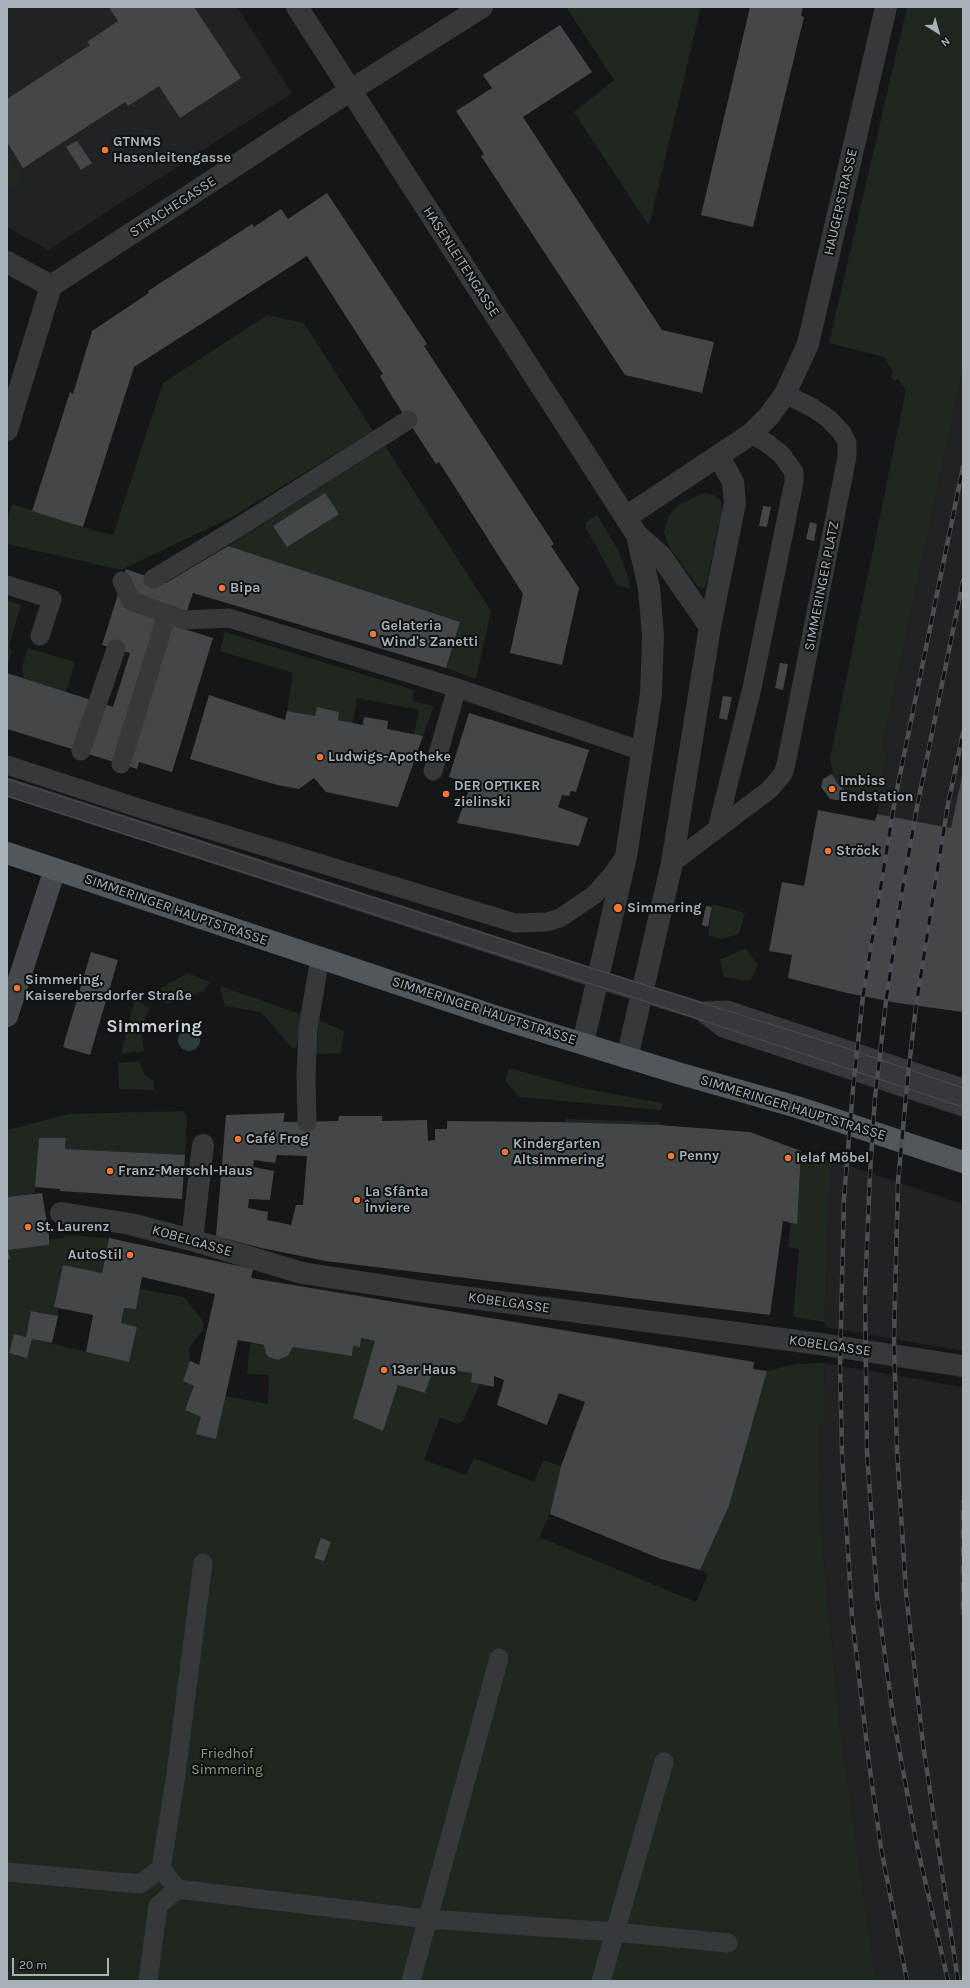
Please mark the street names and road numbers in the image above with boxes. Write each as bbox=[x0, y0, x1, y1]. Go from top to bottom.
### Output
street label: HAUGERSTRASSE bbox=[821, 147, 861, 257]
street label: STRACHEGASSE bbox=[127, 173, 219, 241]
street label: HASENLEITENGASSE bbox=[419, 204, 503, 320]
street label: SIMMERINGER PLATZ bbox=[801, 520, 843, 652]
street label: SIMMERINGER HAUPTSTRASSE bbox=[82, 871, 270, 949]
street label: SIMMERINGER HAUPTSTRASSE bbox=[390, 973, 578, 1049]
street label: SIMMERINGER HAUPTSTRASSE bbox=[698, 1072, 888, 1144]
street label: KOBELGASSE bbox=[150, 1222, 234, 1260]
street label: KOBELGASSE bbox=[467, 1289, 551, 1317]
street label: KOBELGASSE bbox=[788, 1332, 872, 1360]

